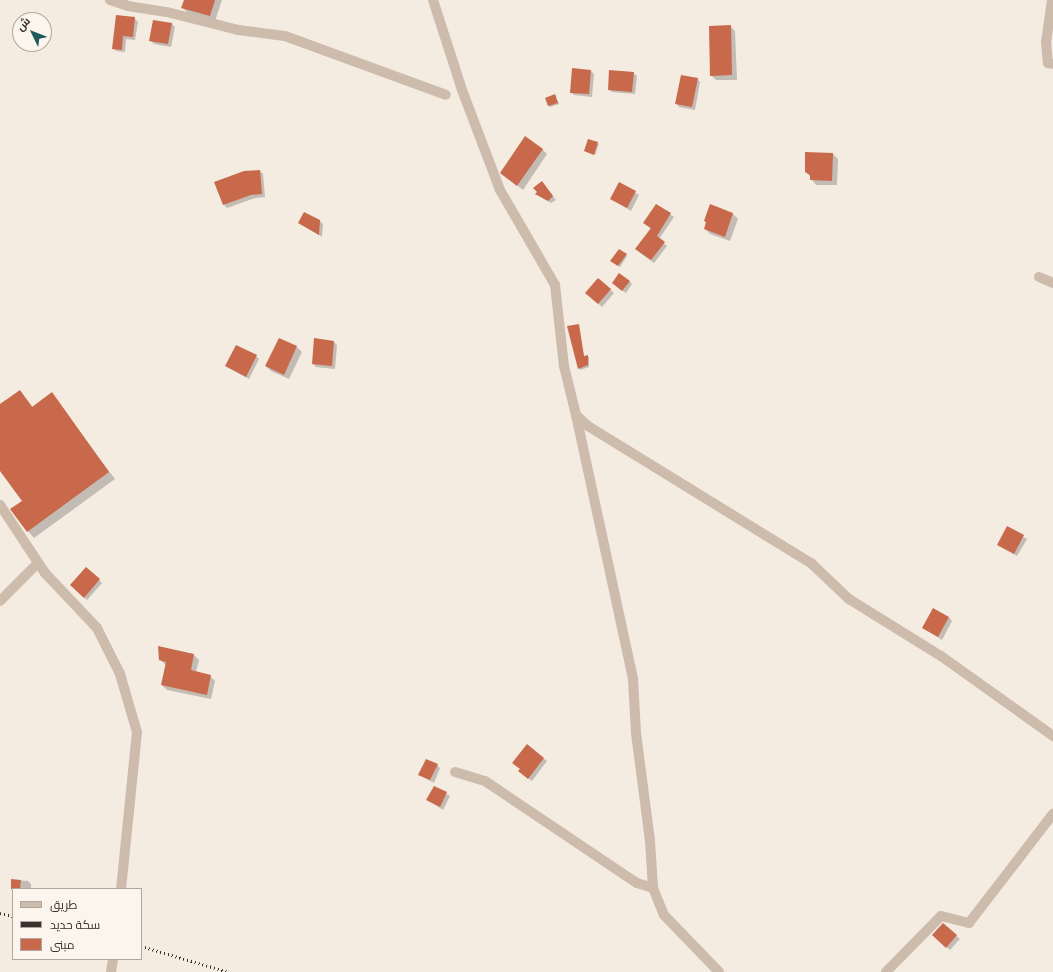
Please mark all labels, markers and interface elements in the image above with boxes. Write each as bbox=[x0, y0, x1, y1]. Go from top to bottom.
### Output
north arrow bbox=[12, 12, 52, 52]
text: ش bbox=[14, 15, 33, 34]
legend bbox=[12, 888, 142, 960]
text: طريق bbox=[50, 898, 77, 912]
text: سكة حديد bbox=[50, 918, 100, 932]
text: مبنى bbox=[50, 938, 75, 952]

